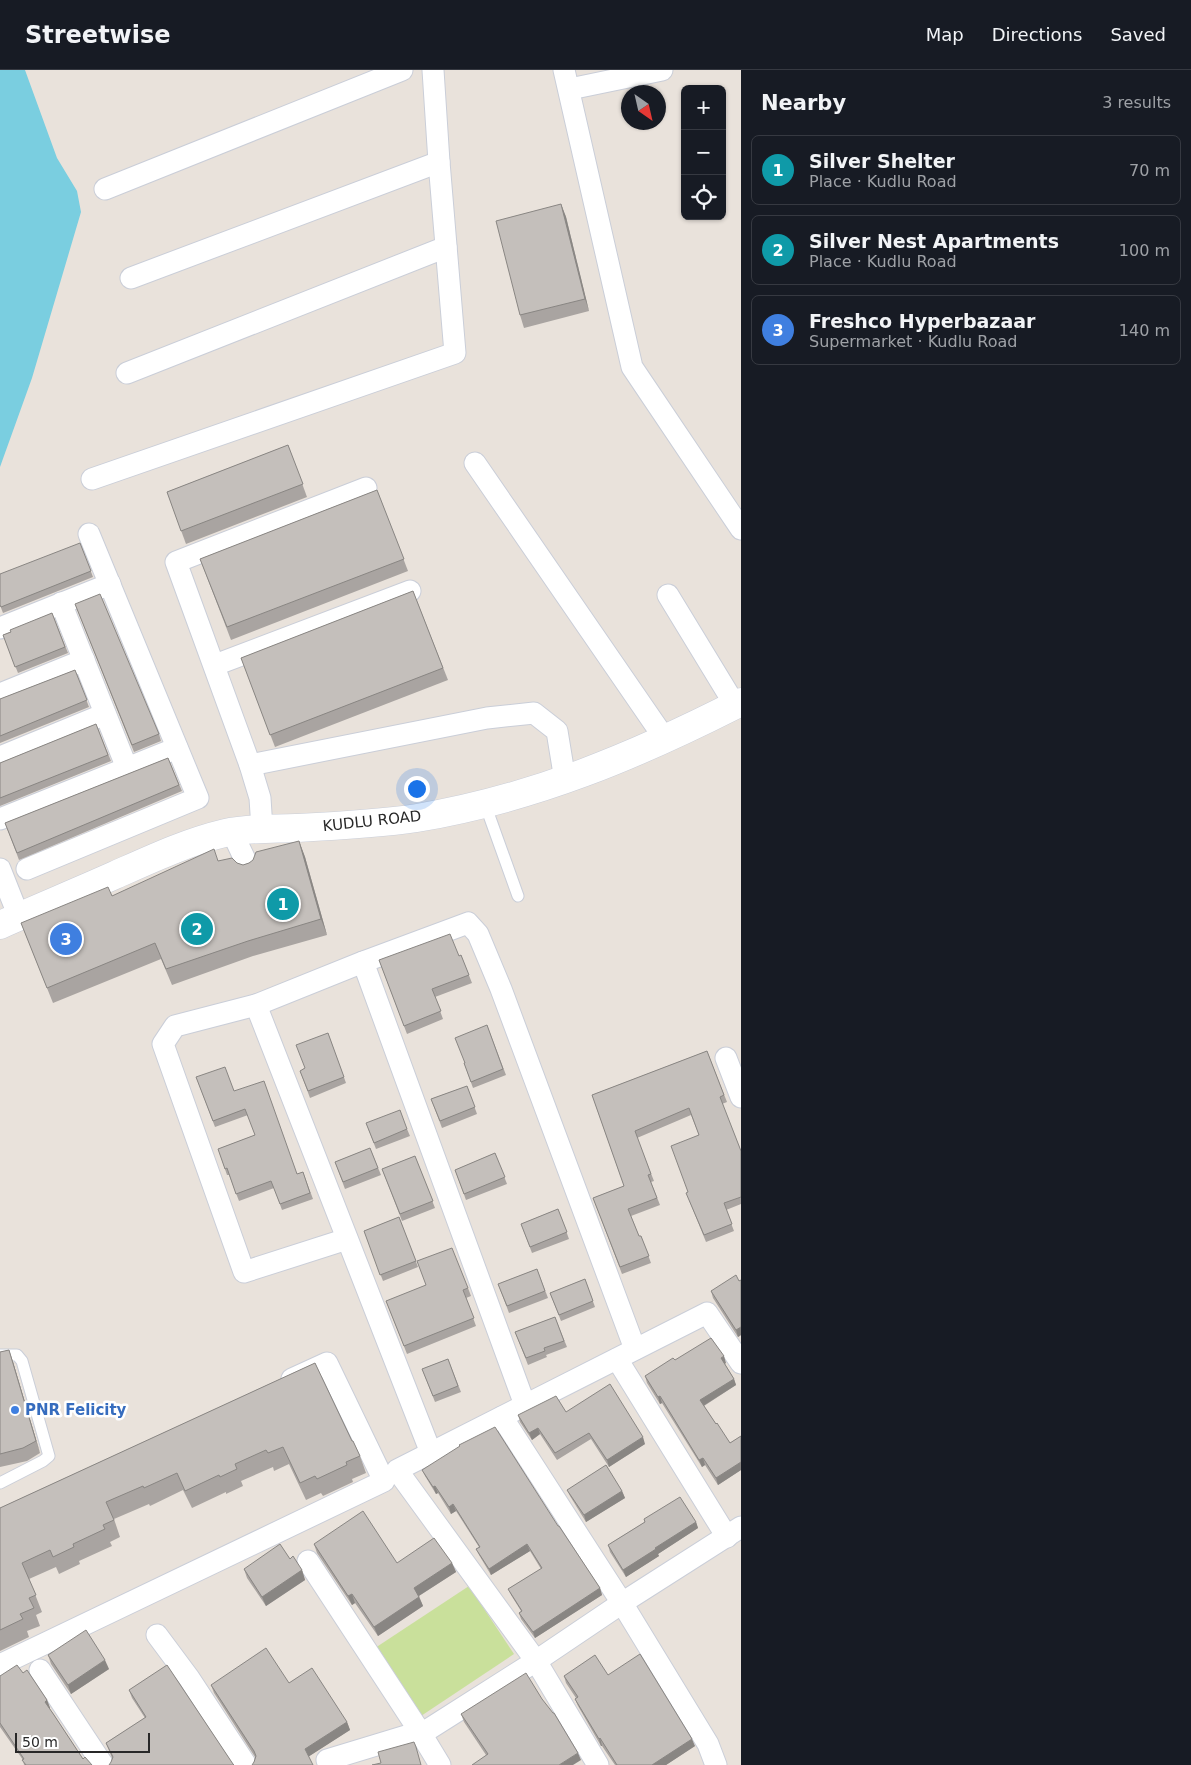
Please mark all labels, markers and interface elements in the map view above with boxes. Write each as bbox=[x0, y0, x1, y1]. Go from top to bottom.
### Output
text: Streetwise bbox=[25, 21, 171, 49]
text: Map bbox=[926, 24, 964, 45]
text: Directions bbox=[992, 24, 1082, 45]
text: Saved bbox=[1110, 24, 1166, 45]
north arrow bbox=[621, 85, 666, 130]
map controls bbox=[681, 85, 726, 220]
button: + bbox=[681, 85, 726, 130]
text: Nearby bbox=[761, 91, 846, 115]
text: 3 results bbox=[1102, 93, 1171, 112]
button: − bbox=[681, 130, 726, 175]
text: Silver Shelter bbox=[809, 150, 955, 172]
text: 1 bbox=[772, 161, 784, 180]
text: 70 m bbox=[1129, 161, 1170, 180]
text: Place · Kudlu Road bbox=[809, 172, 957, 191]
button: locate bbox=[681, 175, 726, 220]
text: Silver Nest Apartments bbox=[809, 230, 1059, 252]
text: 2 bbox=[772, 241, 784, 260]
text: 100 m bbox=[1119, 241, 1170, 260]
text: Place · Kudlu Road bbox=[809, 252, 957, 271]
text: Freshco Hyperbazaar bbox=[809, 310, 1035, 332]
text: 3 bbox=[772, 321, 784, 340]
text: 140 m bbox=[1119, 321, 1170, 340]
text: Supermarket · Kudlu Road bbox=[809, 332, 1017, 351]
your location bbox=[404, 776, 430, 802]
street label: KUDLU ROAD bbox=[322, 807, 422, 835]
pin: 1 bbox=[267, 885, 299, 923]
pin: 2 bbox=[181, 910, 213, 948]
pin: 3 bbox=[50, 920, 82, 958]
place label: PNR Felicity bbox=[25, 1401, 127, 1419]
marker: PNR Felicity bbox=[9, 1404, 21, 1416]
scale bar bbox=[15, 1730, 150, 1753]
text: 50 m bbox=[22, 1734, 58, 1750]

